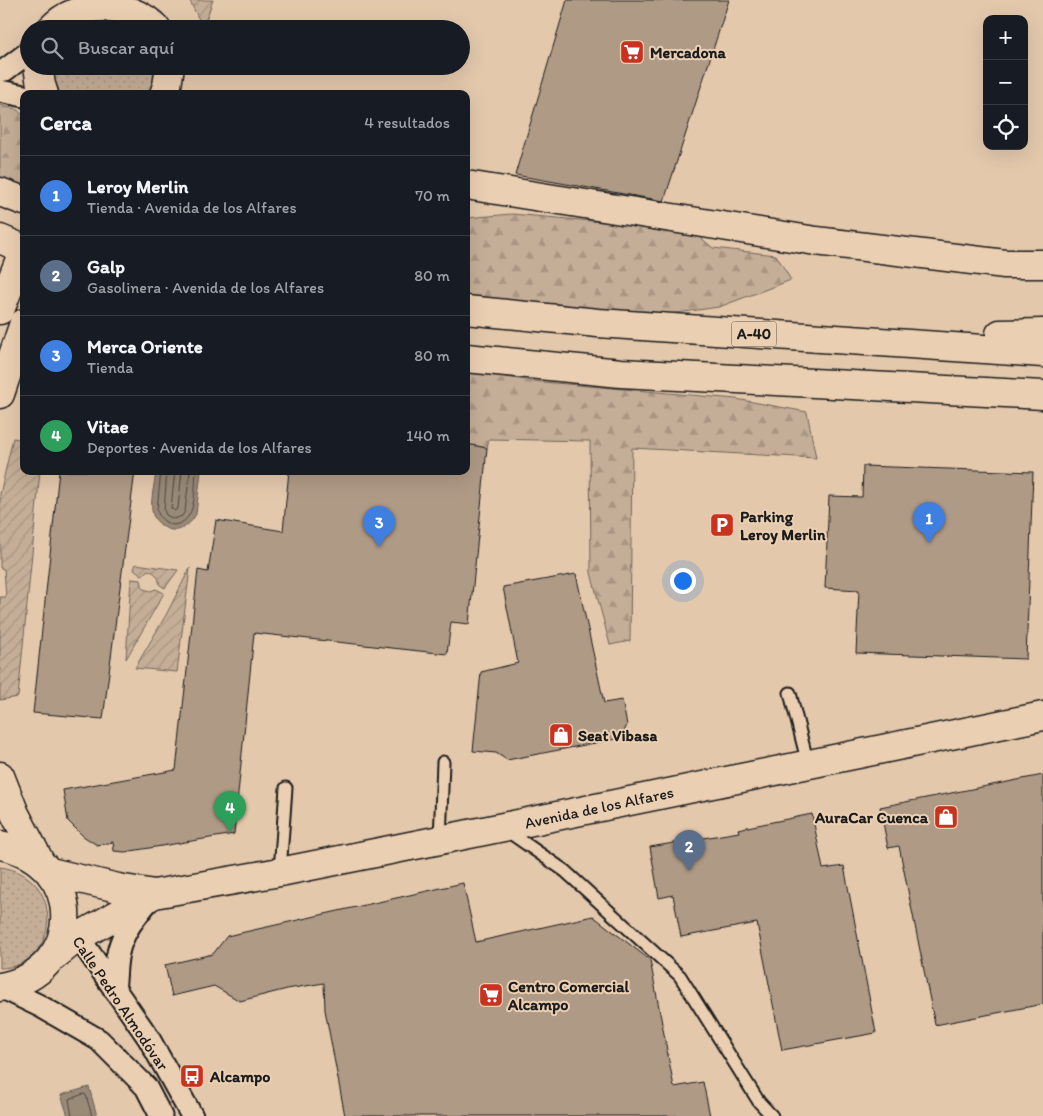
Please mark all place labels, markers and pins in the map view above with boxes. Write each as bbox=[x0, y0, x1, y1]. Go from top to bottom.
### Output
supermarket icon: Mercadona bbox=[619, 39, 645, 65]
place label: Mercadona bbox=[650, 43, 727, 62]
pin: 1 bbox=[913, 502, 945, 543]
pin: 3 bbox=[363, 506, 395, 547]
place label: Parking Leroy Merlin bbox=[740, 507, 826, 545]
parking icon: Parking Leroy Merlin bbox=[709, 512, 735, 538]
shop icon: Seat Vibasa bbox=[548, 722, 574, 748]
place label: Seat Vibasa bbox=[578, 726, 657, 745]
pin: 4 bbox=[214, 791, 246, 832]
shop icon: AuraCar Cuenca bbox=[933, 804, 959, 830]
place label: AuraCar Cuenca bbox=[814, 808, 929, 827]
pin: 2 bbox=[673, 830, 705, 871]
place label: Centro Comercial Alcampo bbox=[507, 977, 629, 1015]
supermarket icon: Centro Comercial Alcampo bbox=[478, 982, 504, 1008]
bus stop icon: Alcampo bbox=[179, 1063, 205, 1089]
place label: Alcampo bbox=[209, 1067, 270, 1087]

